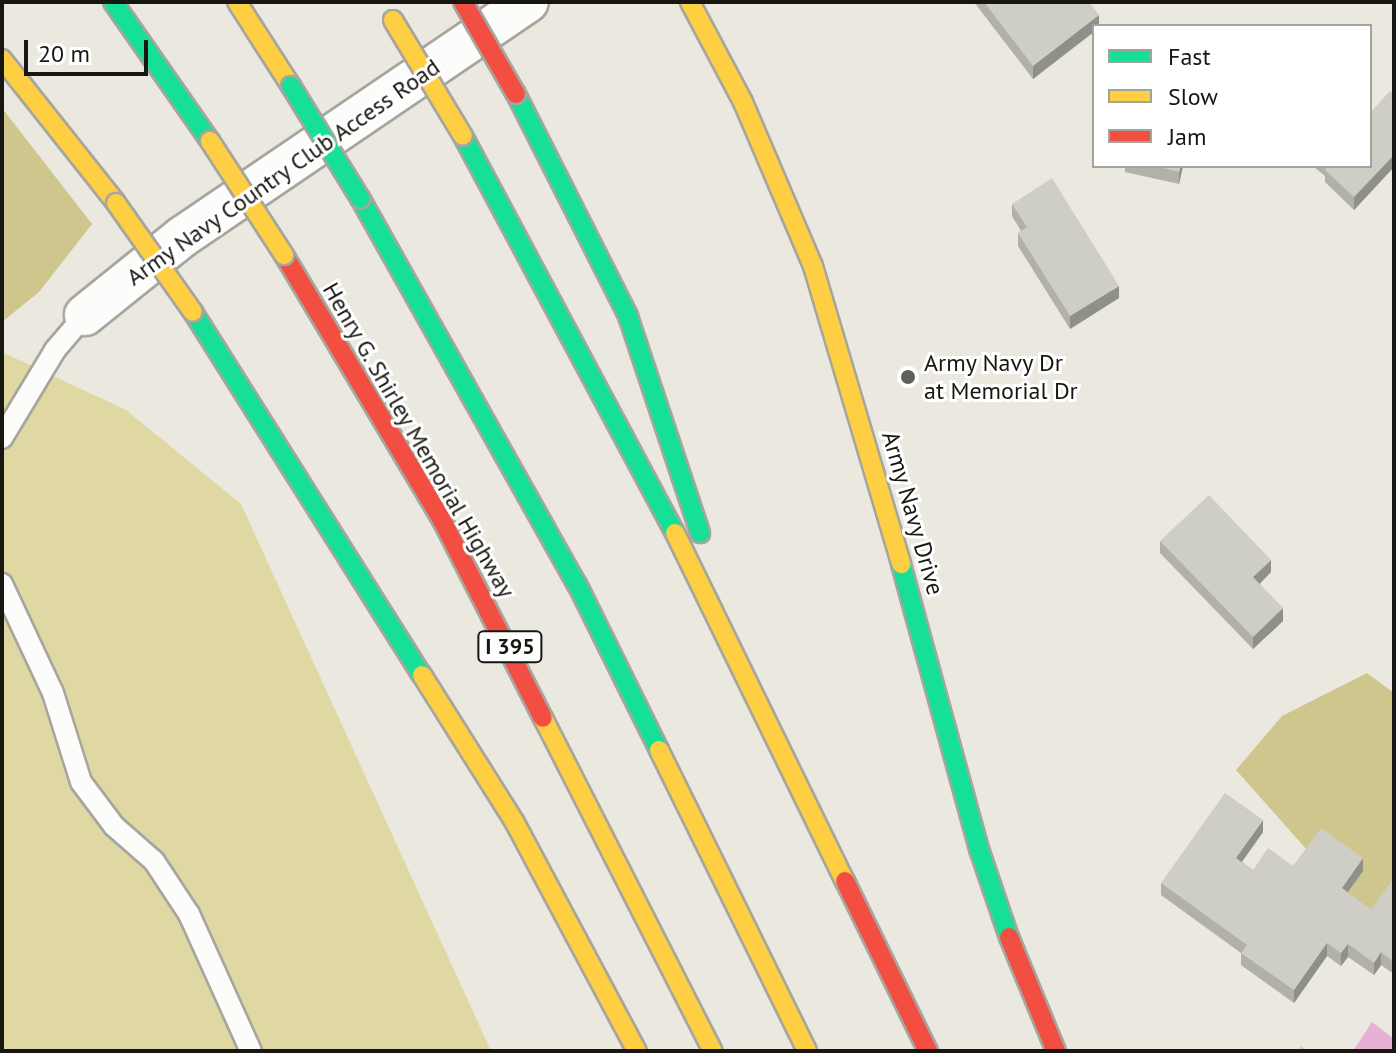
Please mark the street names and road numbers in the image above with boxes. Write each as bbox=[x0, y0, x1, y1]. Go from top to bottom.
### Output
street label: Army Navy Country Club Access Road bbox=[119, 51, 447, 293]
street label: Henry G. Shirley Memorial Highway bbox=[316, 276, 522, 604]
street label: Army Navy Drive bbox=[876, 427, 950, 599]
road number: I 395 bbox=[476, 629, 544, 665]

